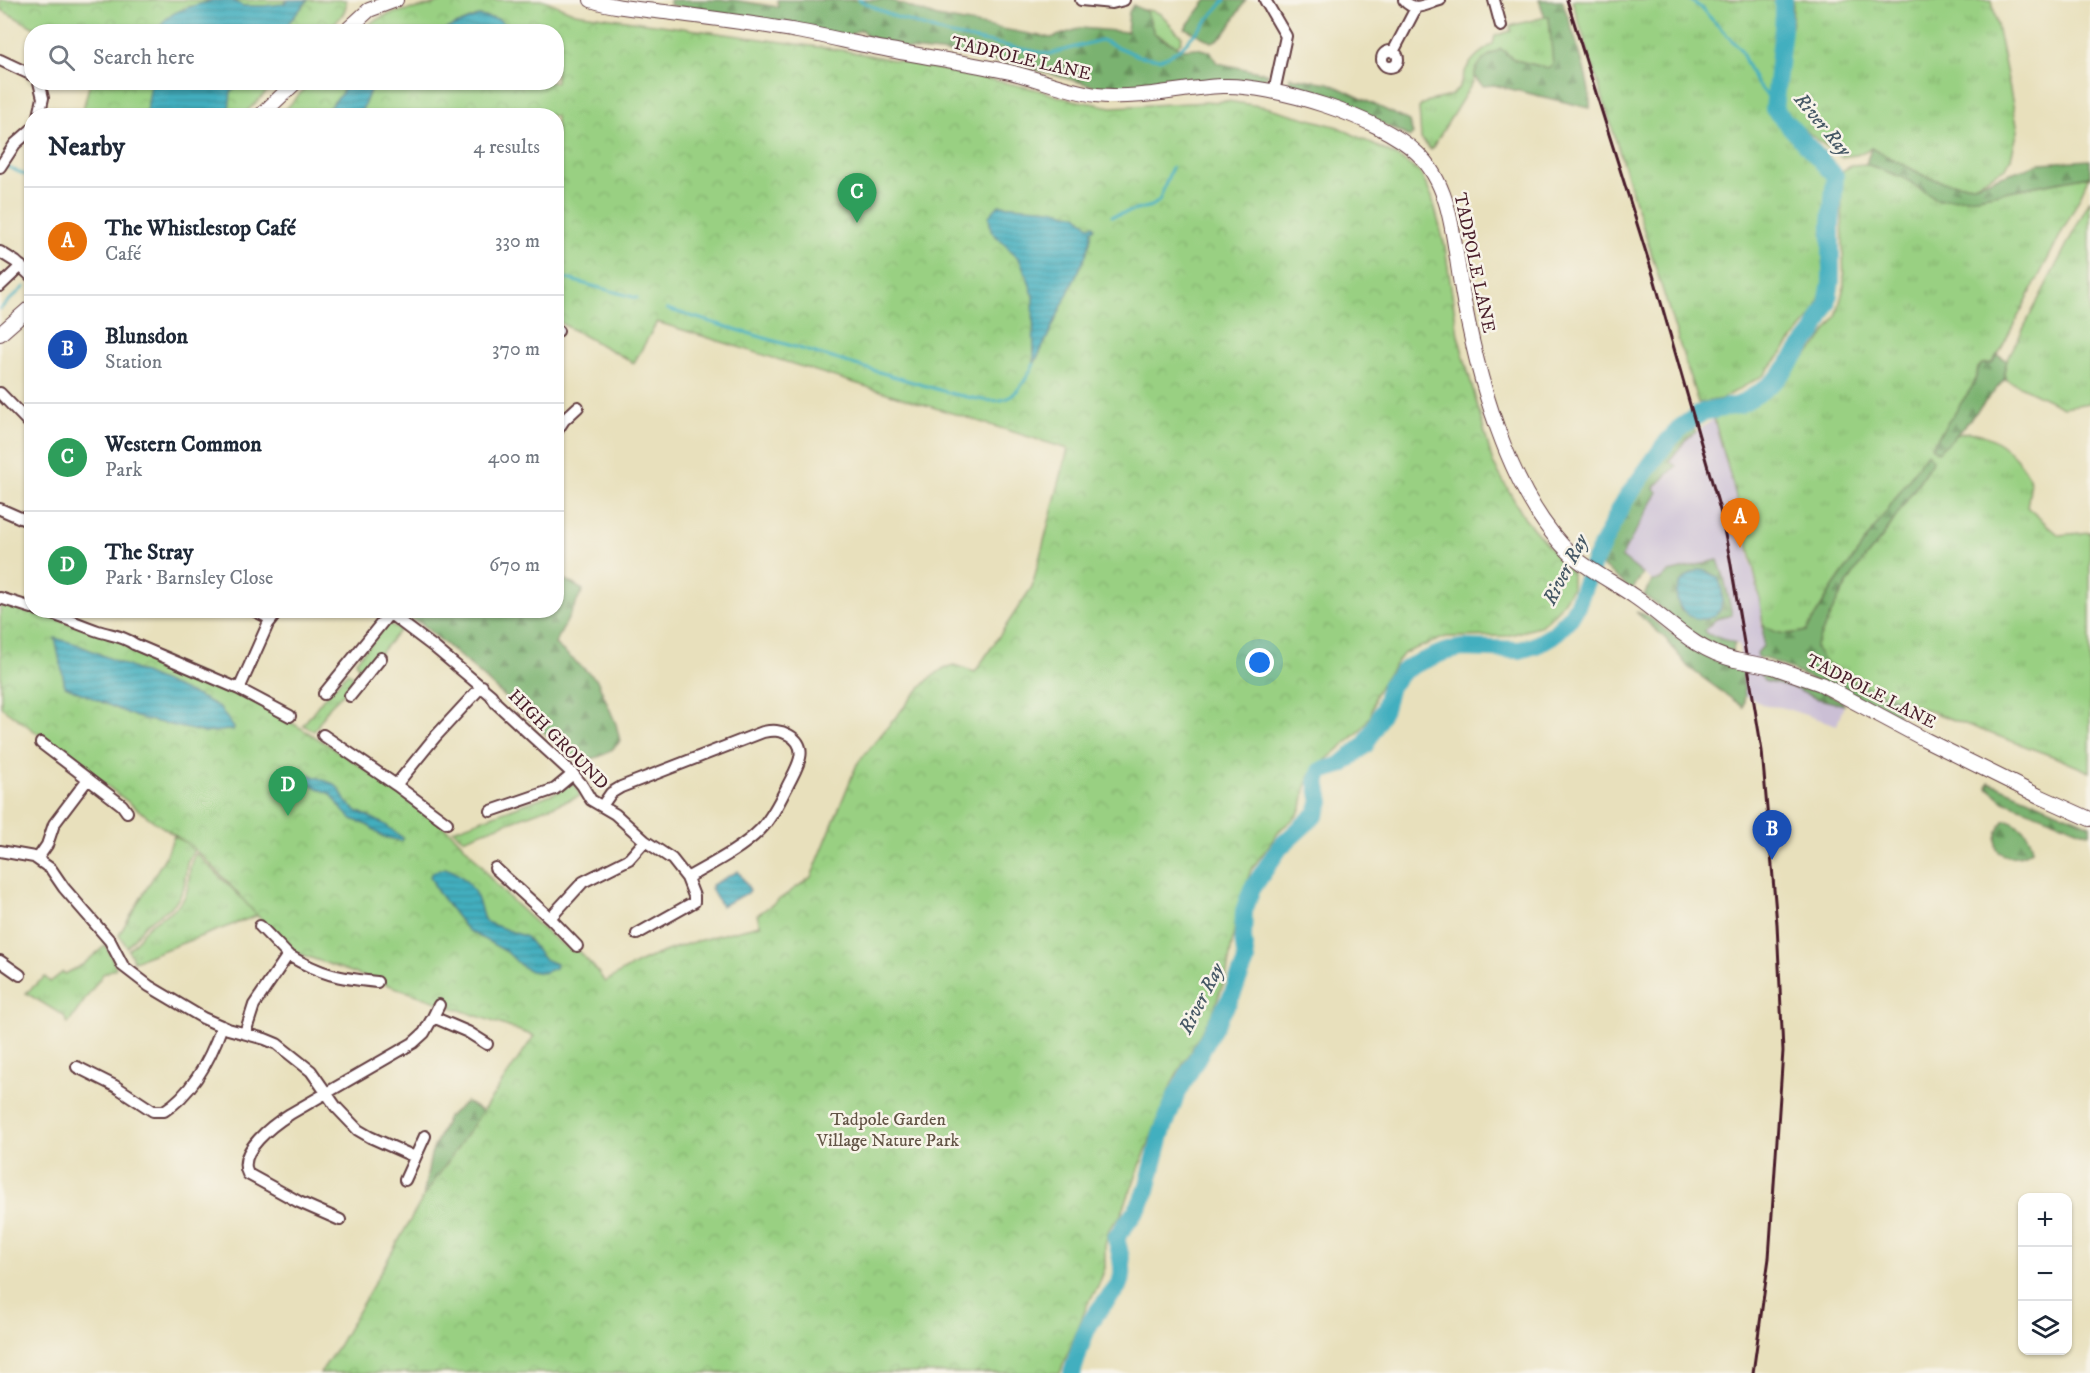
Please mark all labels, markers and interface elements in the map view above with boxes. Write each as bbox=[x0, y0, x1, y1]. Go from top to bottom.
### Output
search box bbox=[24, 24, 564, 90]
street label: TADPOLE LANE bbox=[949, 32, 1093, 86]
icon: search bbox=[45, 41, 78, 74]
text: Search here bbox=[93, 44, 195, 71]
water label: River Ray bbox=[1787, 87, 1857, 163]
text: Nearby bbox=[48, 131, 125, 164]
text: 4 results bbox=[473, 135, 540, 160]
pin: C bbox=[838, 174, 876, 223]
street label: TADPOLE LANE bbox=[1448, 191, 1500, 335]
text: The Whistlestop Café bbox=[105, 215, 296, 242]
text: A bbox=[61, 229, 74, 254]
text: 330 m bbox=[495, 229, 540, 254]
text: Café bbox=[105, 242, 141, 267]
text: Blunsdon bbox=[105, 323, 188, 350]
text: B bbox=[61, 337, 74, 362]
text: 370 m bbox=[492, 337, 540, 362]
text: Station bbox=[105, 350, 162, 375]
text: Western Common bbox=[105, 431, 262, 458]
text: C bbox=[61, 445, 74, 470]
text: 400 m bbox=[488, 445, 540, 470]
text: Park bbox=[105, 458, 142, 483]
pin: A bbox=[1720, 498, 1760, 548]
water label: River Ray bbox=[1537, 530, 1595, 610]
text: The Stray bbox=[105, 539, 193, 566]
text: D bbox=[60, 553, 75, 578]
text: 670 m bbox=[489, 553, 540, 578]
text: Park · Barnsley Close bbox=[105, 566, 273, 591]
your location bbox=[1245, 648, 1274, 677]
street label: TADPOLE LANE bbox=[1802, 650, 1940, 734]
street label: HIGH GROUND bbox=[503, 685, 613, 795]
pin: D bbox=[268, 766, 308, 816]
pin: B bbox=[1752, 810, 1792, 860]
water label: River Ray bbox=[1173, 959, 1231, 1039]
park label: Tadpole Garden Village Nature Park bbox=[816, 1109, 959, 1152]
map controls bbox=[2018, 1193, 2072, 1355]
button: + bbox=[2018, 1193, 2072, 1247]
button: − bbox=[2018, 1247, 2072, 1301]
button: layers bbox=[2018, 1301, 2072, 1355]

